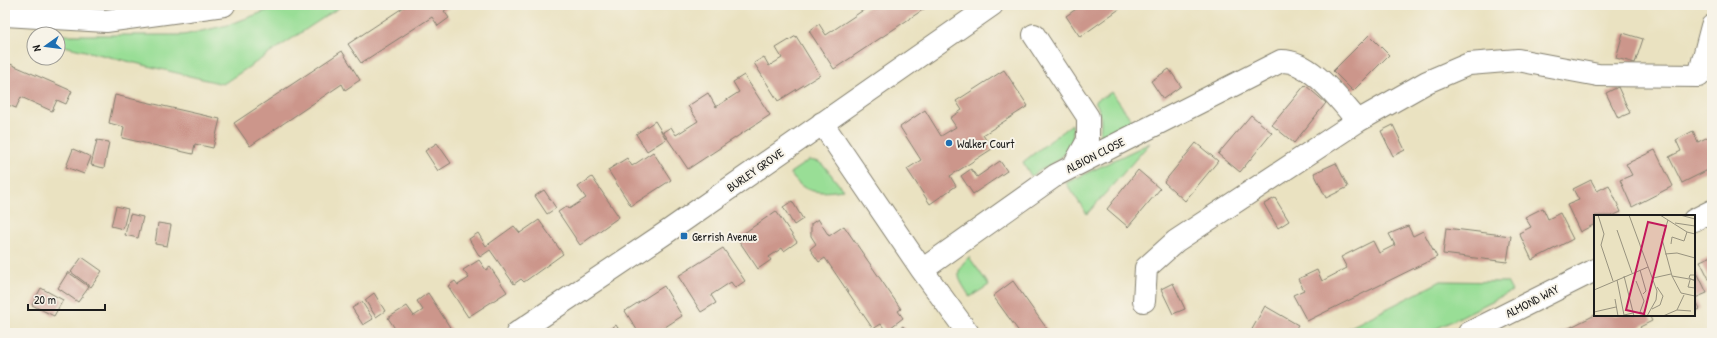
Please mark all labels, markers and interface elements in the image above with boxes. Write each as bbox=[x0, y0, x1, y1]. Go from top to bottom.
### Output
north arrow bbox=[26, 26, 66, 66]
text: N bbox=[29, 44, 44, 53]
street label: ALBION CLOSE bbox=[1063, 133, 1128, 177]
place label: Walker Court bbox=[957, 135, 1015, 152]
marker: Walker Court bbox=[944, 138, 954, 148]
street label: BURLEY GROVE bbox=[723, 144, 787, 196]
inset map bbox=[1594, 215, 1695, 316]
place label: Gerrish Avenue bbox=[692, 228, 758, 245]
marker: Gerrish Avenue bbox=[679, 231, 689, 241]
street label: ALMOND WAY bbox=[1503, 280, 1562, 322]
scale bar bbox=[28, 286, 105, 312]
text: 20 m bbox=[34, 291, 56, 308]

